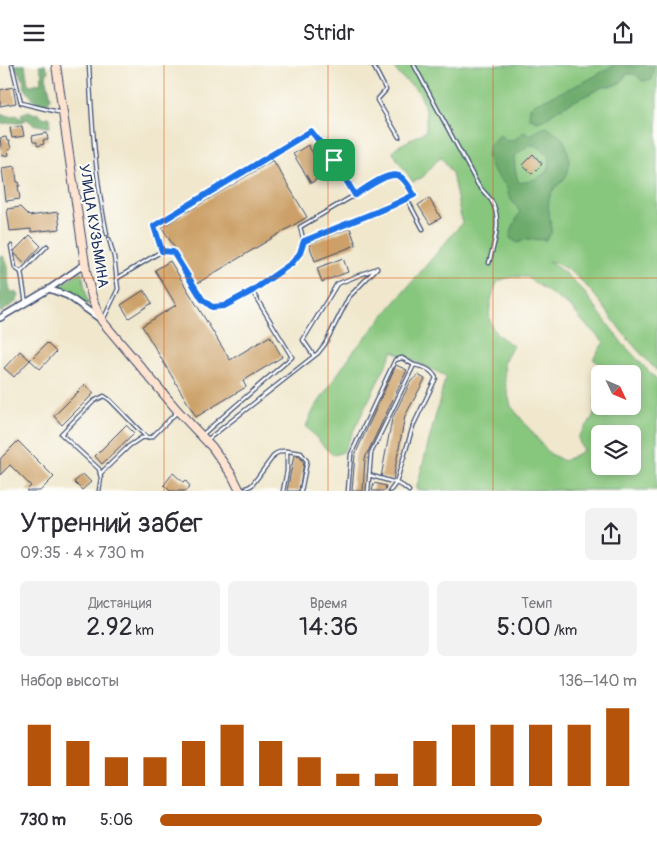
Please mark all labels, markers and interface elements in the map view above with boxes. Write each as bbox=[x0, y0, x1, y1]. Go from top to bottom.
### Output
icon: menu bbox=[20, 19, 48, 47]
text: Stridr bbox=[302, 19, 355, 47]
icon: share bbox=[609, 19, 637, 47]
pin bbox=[313, 139, 355, 181]
icon: arrive bbox=[320, 146, 348, 174]
street label: УЛИЦА КУЗЬМИНА bbox=[74, 163, 113, 290]
north arrow bbox=[591, 365, 641, 415]
map controls bbox=[591, 365, 641, 475]
button: layers bbox=[591, 425, 641, 475]
text: Утренний забег bbox=[20, 506, 203, 541]
button: share bbox=[585, 508, 637, 560]
text: 09:35 · 4 × 730 m bbox=[20, 543, 144, 563]
text: Дистанция bbox=[88, 595, 152, 612]
text: Время bbox=[310, 595, 347, 612]
text: Темп bbox=[521, 595, 552, 612]
text: 2.92 bbox=[86, 612, 133, 643]
text: 14:36 bbox=[299, 612, 358, 643]
text: 5:00 bbox=[496, 612, 551, 643]
text: km bbox=[133, 622, 154, 639]
text: /km bbox=[551, 622, 577, 639]
text: Набор высоты bbox=[20, 671, 119, 691]
text: 136–140 m bbox=[559, 671, 637, 691]
text: 730 m bbox=[20, 810, 66, 830]
text: 5:06 bbox=[100, 810, 133, 830]

